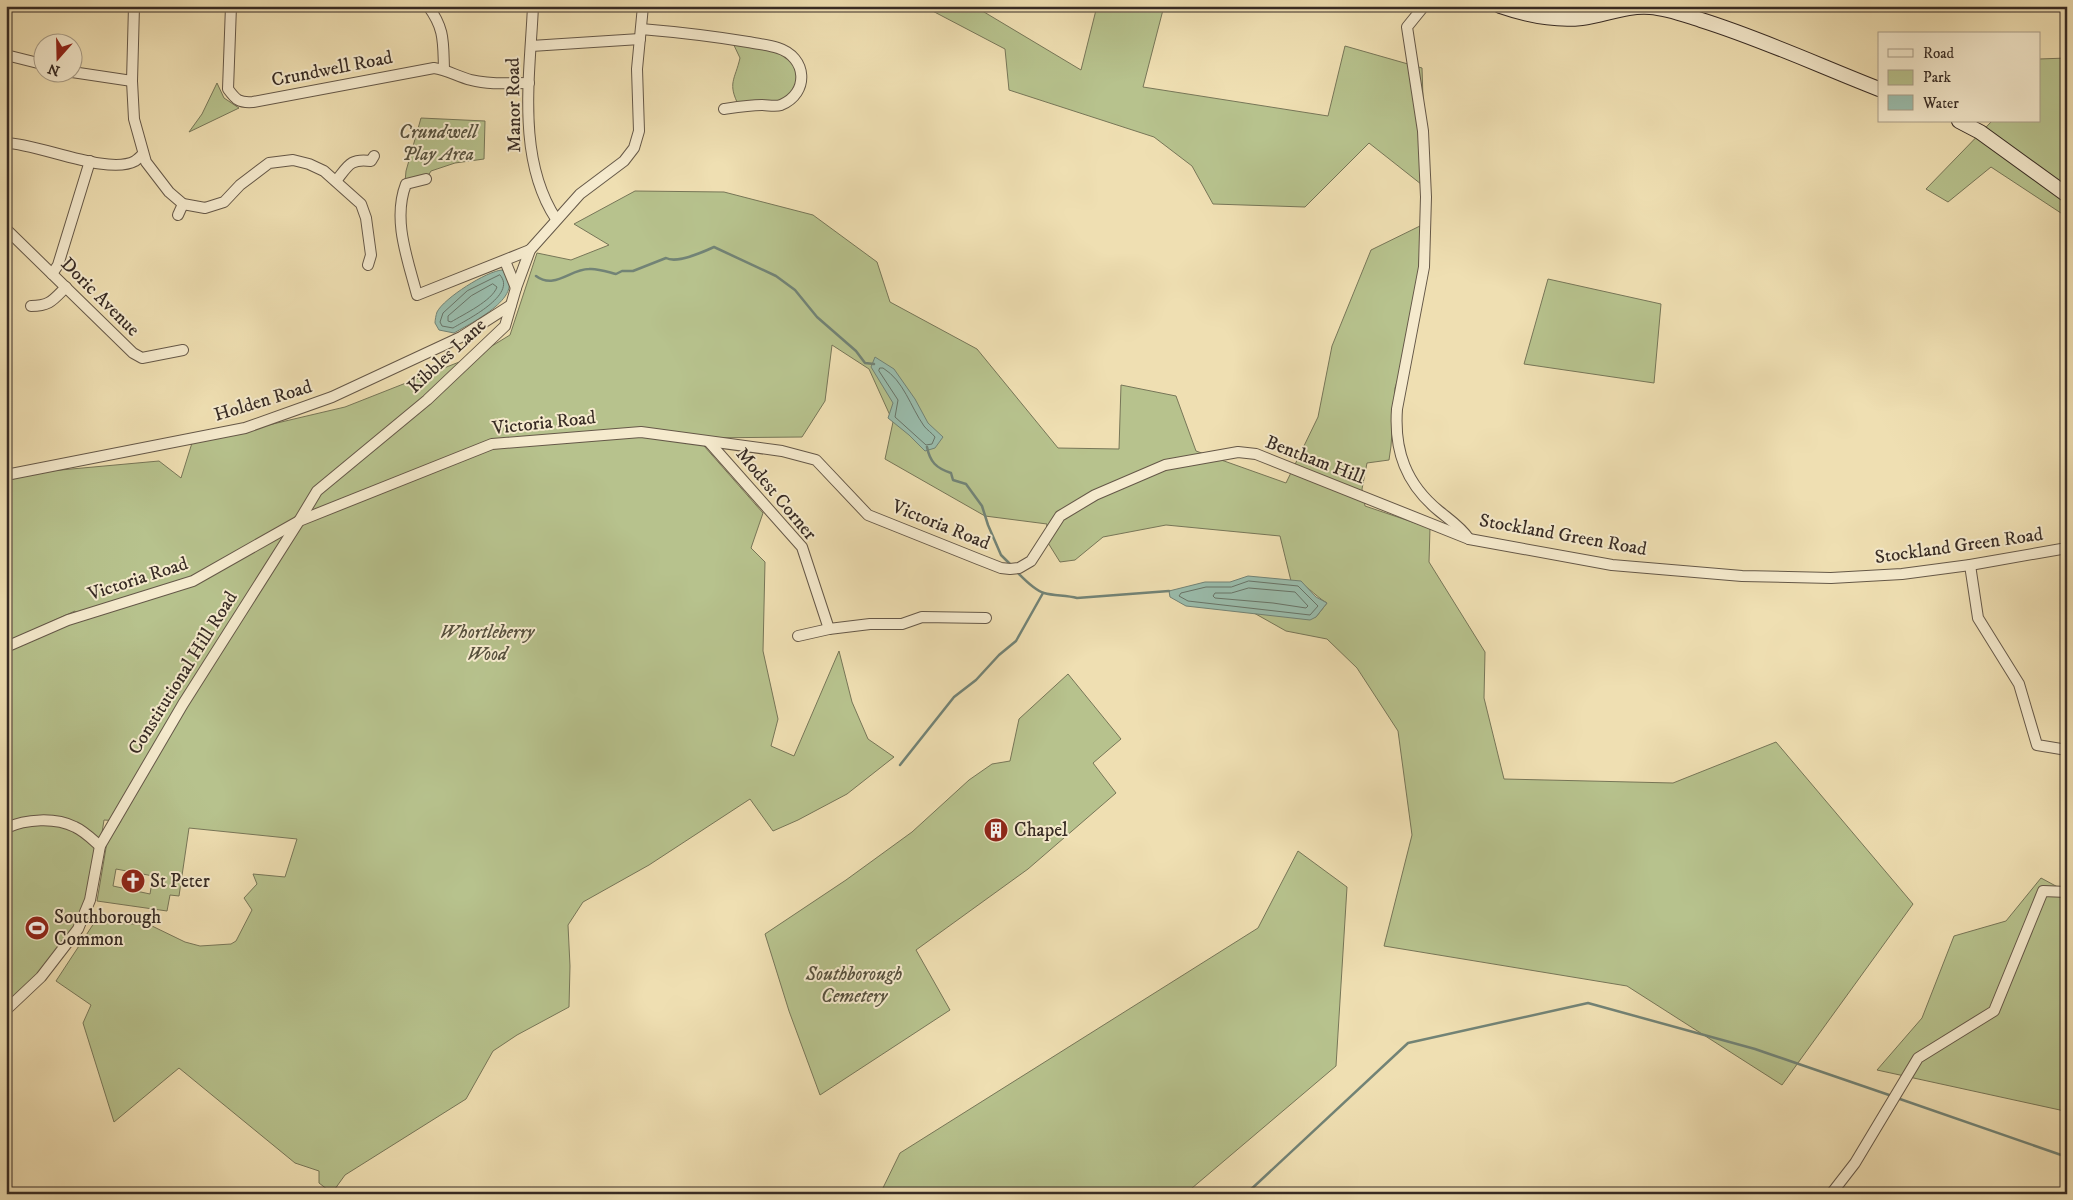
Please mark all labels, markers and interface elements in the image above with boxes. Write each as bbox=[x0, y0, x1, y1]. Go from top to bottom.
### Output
north arrow bbox=[32, 32, 82, 82]
legend bbox=[1878, 32, 2040, 122]
text: Road bbox=[1923, 44, 1955, 63]
street label: Crundwell Road bbox=[269, 46, 395, 92]
street label: Manor Road bbox=[502, 57, 526, 153]
text: N bbox=[45, 59, 62, 80]
text: Park bbox=[1923, 68, 1952, 87]
text: Water bbox=[1922, 94, 1959, 113]
park label: Crundwell Play Area bbox=[399, 121, 479, 166]
street label: Doric Avenue bbox=[56, 253, 144, 341]
street label: Kibbles Lane bbox=[403, 314, 491, 398]
street label: Holden Road bbox=[211, 375, 315, 427]
street label: Victoria Road bbox=[490, 406, 597, 440]
street label: Bentham Hill bbox=[1262, 431, 1368, 490]
street label: Modest Corner bbox=[731, 443, 821, 545]
street label: Victoria Road bbox=[888, 495, 994, 555]
street label: Stockland Green Road bbox=[1478, 509, 1649, 561]
street label: Stockland Green Road bbox=[1873, 523, 2045, 569]
street label: Victoria Road bbox=[84, 552, 191, 606]
street label: Constitutional Hill Road bbox=[123, 587, 243, 759]
park label: Whortleberry Wood bbox=[440, 621, 536, 666]
building icon: Chapel bbox=[983, 817, 1009, 843]
place label: Chapel bbox=[1014, 819, 1068, 842]
church icon: St Peter bbox=[120, 868, 146, 894]
place label: St Peter bbox=[150, 870, 210, 893]
place label: Southborough Common bbox=[54, 906, 161, 951]
sports icon: Southborough Common bbox=[24, 915, 50, 941]
park label: Southborough Cemetery bbox=[805, 963, 903, 1008]

